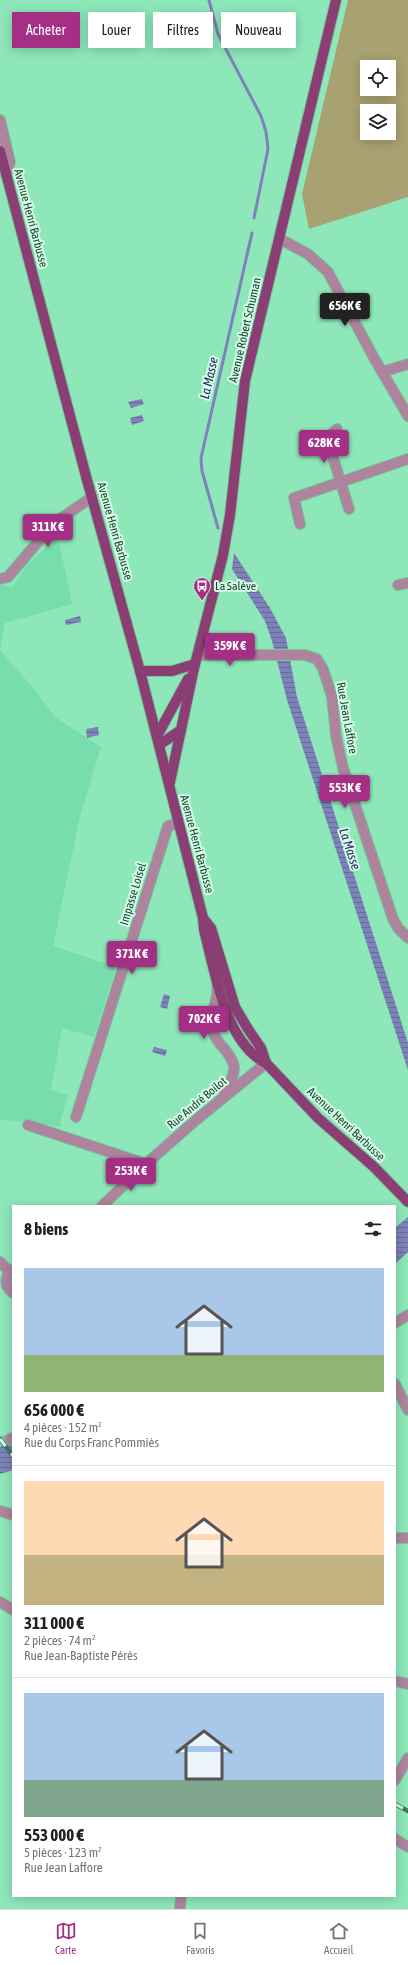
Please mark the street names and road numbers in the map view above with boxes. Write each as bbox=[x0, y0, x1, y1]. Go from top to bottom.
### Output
street label: Avenue Henri Barbusse bbox=[11, 167, 51, 269]
street label: Avenue Robert Schuman bbox=[226, 276, 264, 384]
street label: Avenue Henri Barbusse bbox=[94, 480, 136, 582]
street label: Rue Jean Laffore bbox=[334, 681, 360, 755]
street label: Avenue Henri Barbusse bbox=[177, 793, 217, 895]
street label: Impasse Loisel bbox=[117, 860, 149, 927]
street label: Rue André Boilot bbox=[164, 1074, 230, 1132]
street label: Avenue Henri Barbusse bbox=[304, 1084, 388, 1164]

